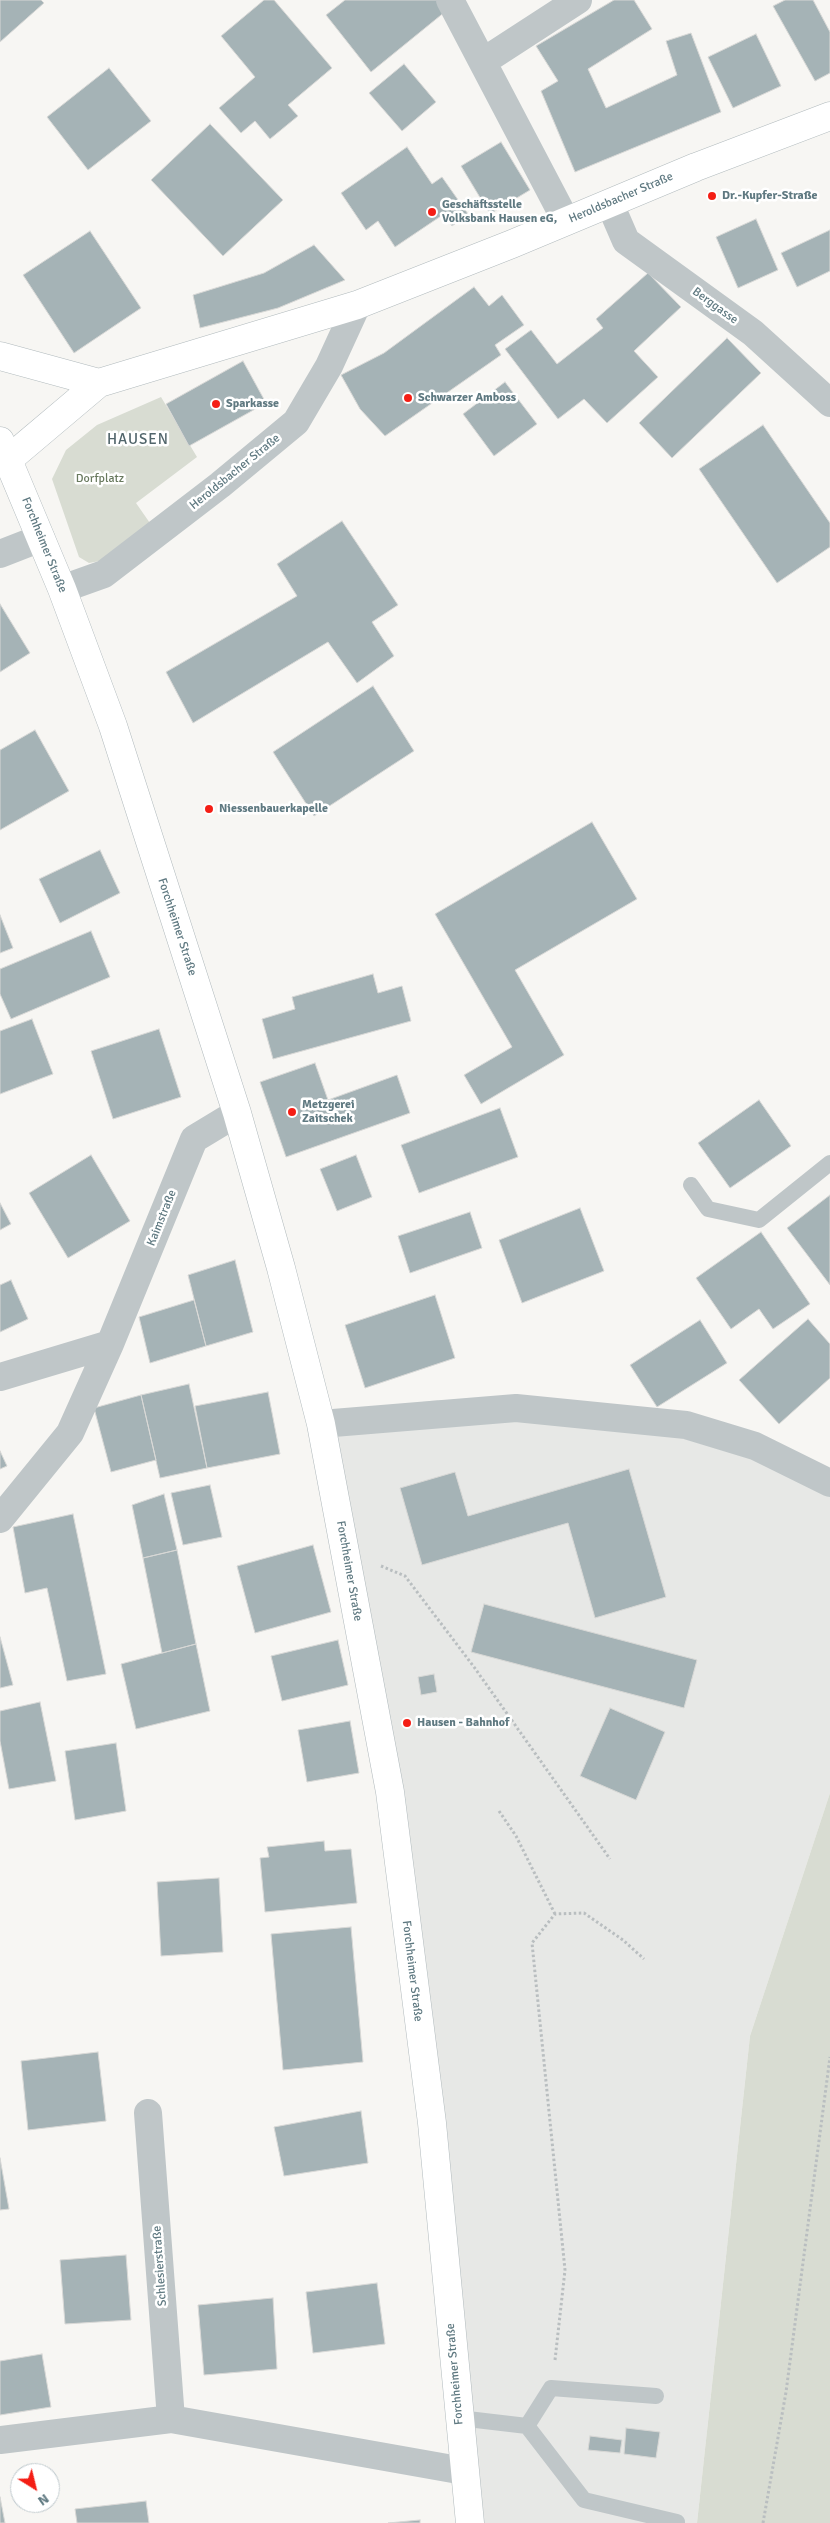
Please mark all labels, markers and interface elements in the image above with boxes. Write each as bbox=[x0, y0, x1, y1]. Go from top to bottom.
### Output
street label: Heroldsbacher Straße bbox=[567, 169, 675, 227]
place label: Dr.-Kupfer-Straße bbox=[722, 189, 818, 203]
marker: Dr.-Kupfer-Straße bbox=[706, 190, 718, 202]
place label: Geschäftsstelle Volksbank Hausen eG, bbox=[442, 198, 557, 226]
marker: Geschäftsstelle Volksbank Hausen eG, bbox=[426, 206, 438, 218]
street label: Berggasse bbox=[689, 285, 741, 327]
place label: Schwarzer Amboss bbox=[418, 391, 516, 405]
marker: Schwarzer Amboss bbox=[402, 392, 414, 404]
place label: Sparkasse bbox=[226, 397, 279, 411]
marker: Sparkasse bbox=[210, 398, 222, 410]
district label: HAUSEN bbox=[106, 431, 170, 449]
street label: Heroldsbacher Straße bbox=[187, 431, 283, 513]
park label: Dorfplatz bbox=[76, 472, 124, 486]
street label: Forchheimer Straße bbox=[18, 495, 70, 595]
place label: Niessenbauerkapelle bbox=[219, 802, 328, 816]
marker: Niessenbauerkapelle bbox=[203, 803, 215, 815]
street label: Forchheimer Straße bbox=[154, 876, 200, 978]
place label: Metzgerei Zaitschek bbox=[302, 1098, 354, 1126]
marker: Metzgerei Zaitschek bbox=[286, 1106, 298, 1118]
street label: Kaimstraße bbox=[144, 1188, 180, 1248]
street label: Forchheimer Straße bbox=[333, 1520, 365, 1622]
place label: Hausen - Bahnhof bbox=[417, 1716, 509, 1730]
marker: Hausen - Bahnhof bbox=[401, 1717, 413, 1729]
street label: Forchheimer Straße bbox=[399, 1920, 425, 2022]
street label: Schlesierstraße bbox=[150, 2225, 170, 2307]
street label: Forchheimer Straße bbox=[443, 2323, 467, 2425]
north arrow bbox=[10, 2463, 60, 2513]
text: N bbox=[35, 2490, 52, 2509]

